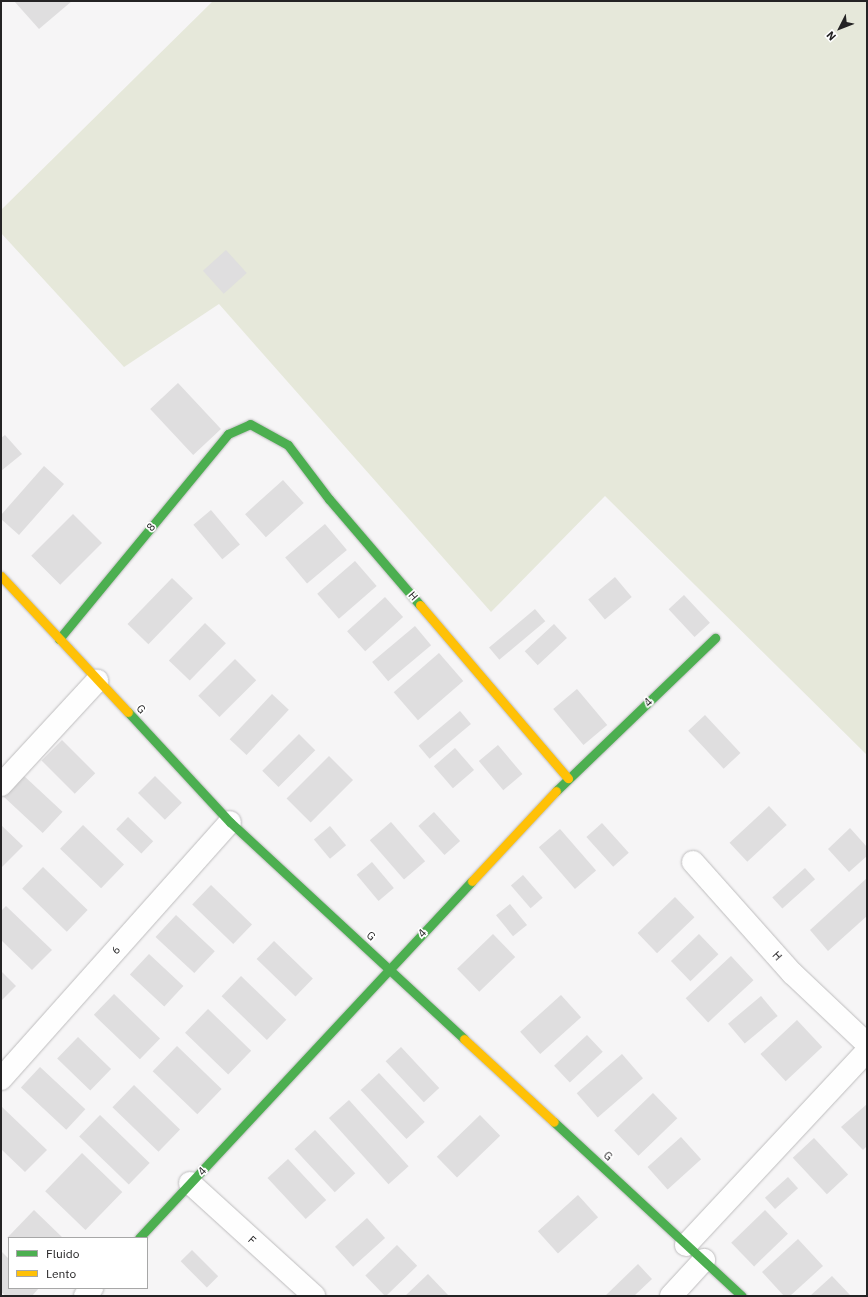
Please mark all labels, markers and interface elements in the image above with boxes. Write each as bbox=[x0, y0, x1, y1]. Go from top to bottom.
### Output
north arrow bbox=[820, 8, 860, 48]
text: N bbox=[823, 28, 839, 44]
street label: 8 bbox=[144, 520, 158, 534]
street label: H bbox=[405, 589, 421, 603]
street label: 4 bbox=[641, 695, 655, 709]
street label: G bbox=[134, 702, 148, 716]
street label: 4 bbox=[415, 926, 429, 940]
street label: G bbox=[364, 929, 378, 943]
street label: 6 bbox=[109, 943, 123, 957]
street label: H bbox=[769, 949, 785, 963]
street label: G bbox=[601, 1149, 615, 1163]
street label: 4 bbox=[195, 1164, 209, 1178]
street label: F bbox=[245, 1233, 259, 1247]
legend bbox=[8, 1237, 148, 1289]
text: Fluido bbox=[46, 1246, 79, 1261]
text: Lento bbox=[46, 1266, 76, 1281]

